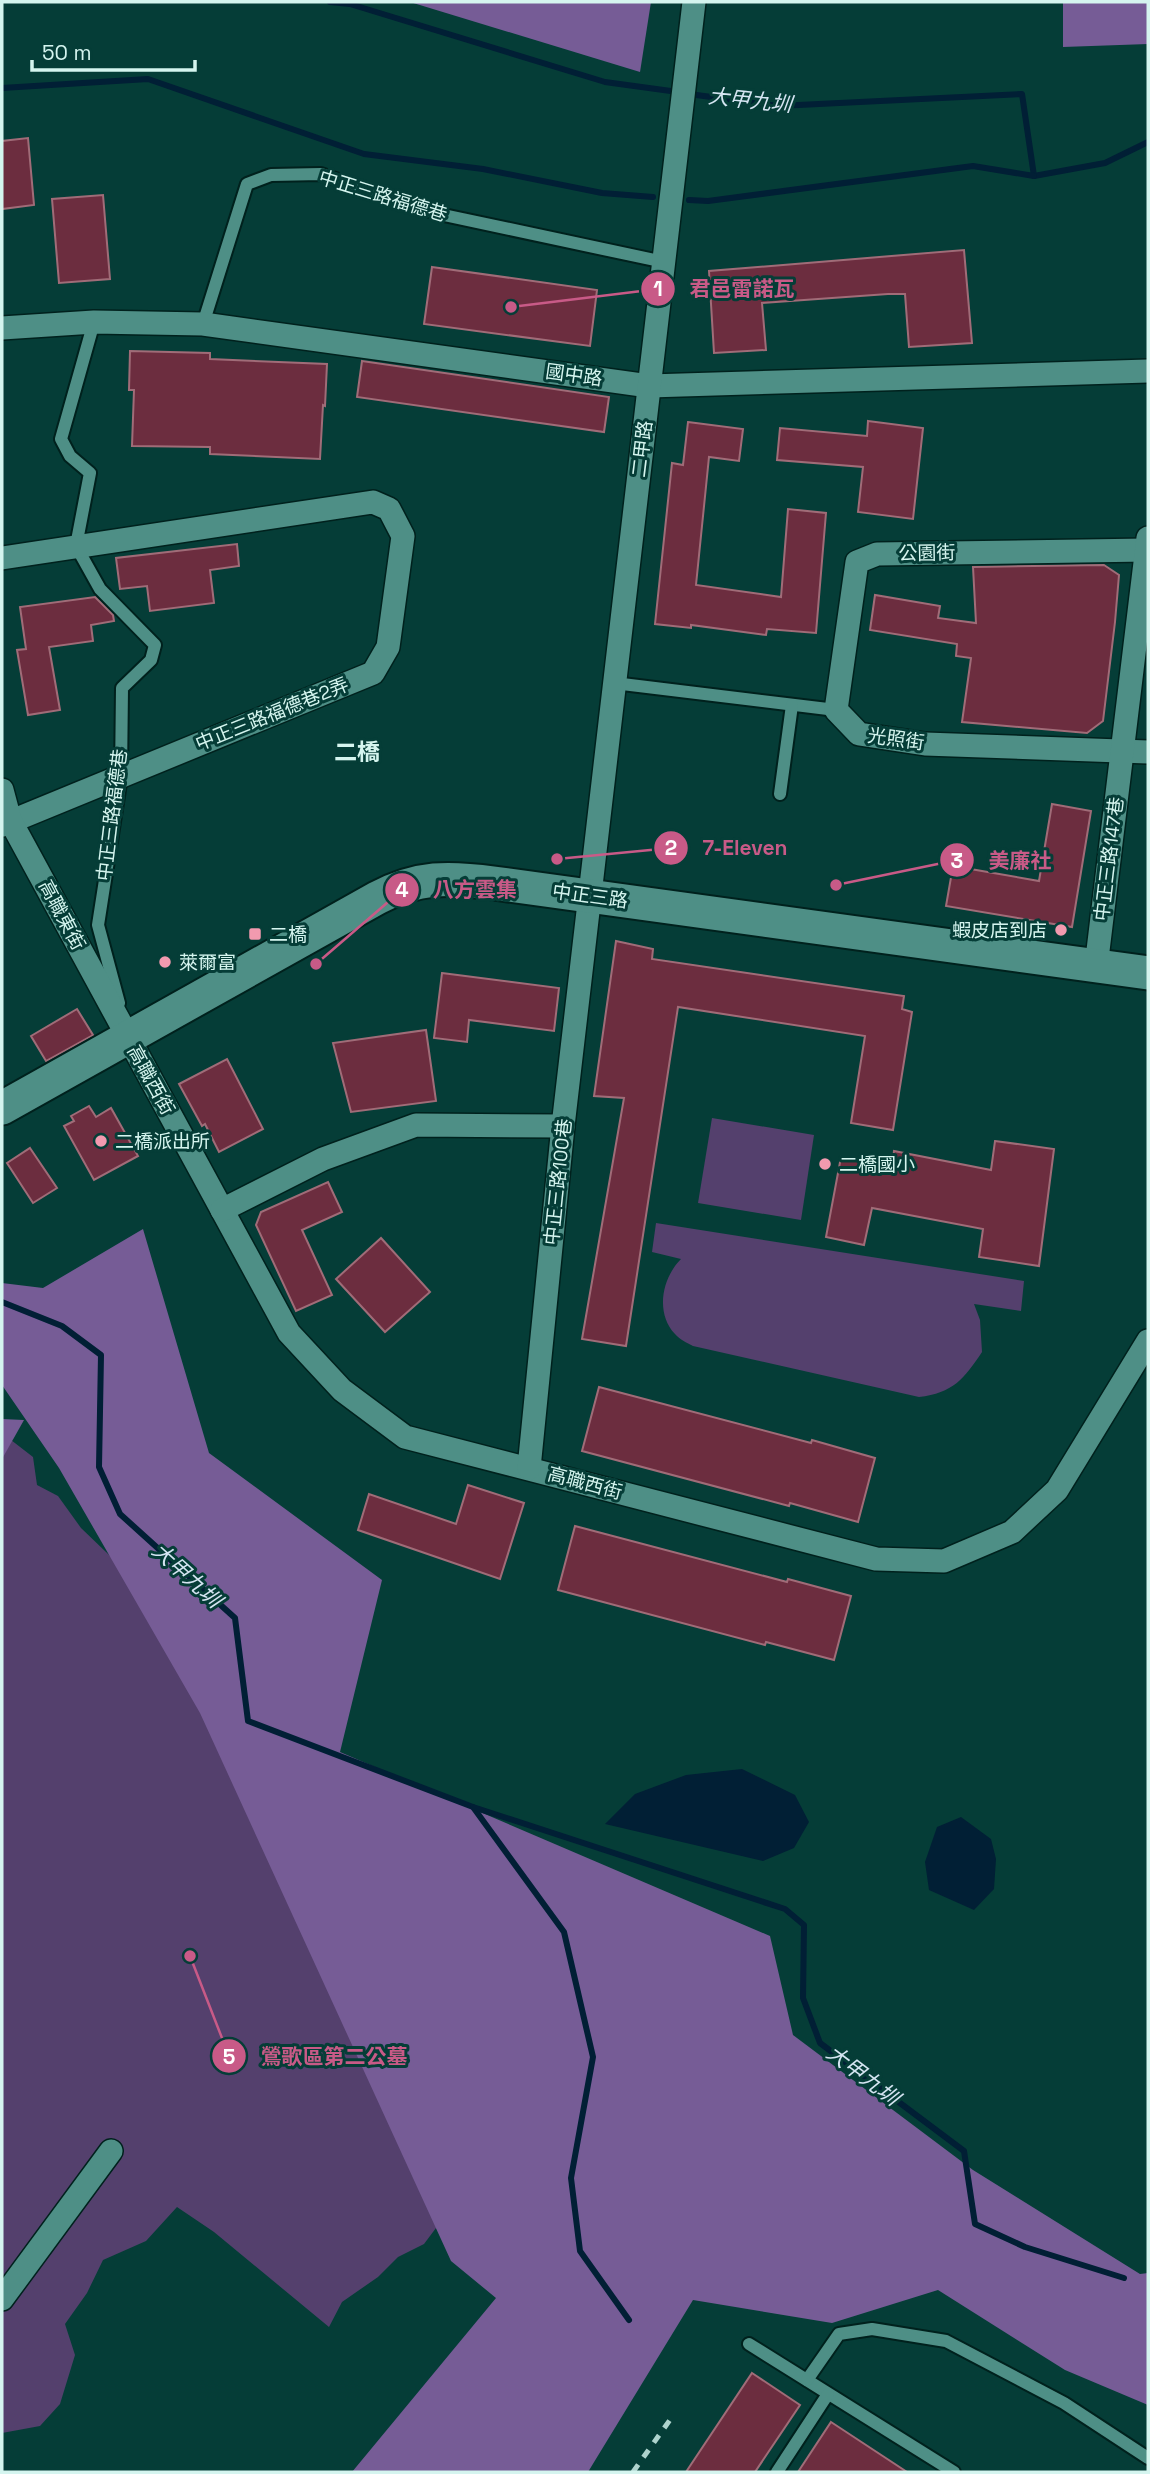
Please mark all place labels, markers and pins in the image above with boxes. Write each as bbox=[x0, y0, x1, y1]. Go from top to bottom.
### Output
callout: 君邑雷諾瓦 bbox=[641, 268, 809, 310]
callout: 7-Eleven bbox=[653, 827, 801, 869]
callout: 美廉社 bbox=[940, 839, 1066, 881]
callout: 八方雲集 bbox=[384, 869, 531, 911]
place label: 蝦皮店到店 bbox=[952, 918, 1047, 943]
place label: 二橋 bbox=[269, 922, 307, 947]
marker: 蝦皮店到店 bbox=[1053, 922, 1069, 938]
marker: 二橋 bbox=[247, 926, 263, 942]
place label: 萊爾富 bbox=[179, 950, 236, 975]
marker: 萊爾富 bbox=[157, 954, 173, 970]
place label: 二橋派出所 bbox=[115, 1129, 210, 1154]
marker: 二橋派出所 bbox=[93, 1133, 109, 1149]
place label: 二橋國小 bbox=[839, 1152, 915, 1177]
marker: 二橋國小 bbox=[817, 1156, 833, 1172]
callout: 鶯歌區第二公墓 bbox=[211, 2035, 421, 2077]

